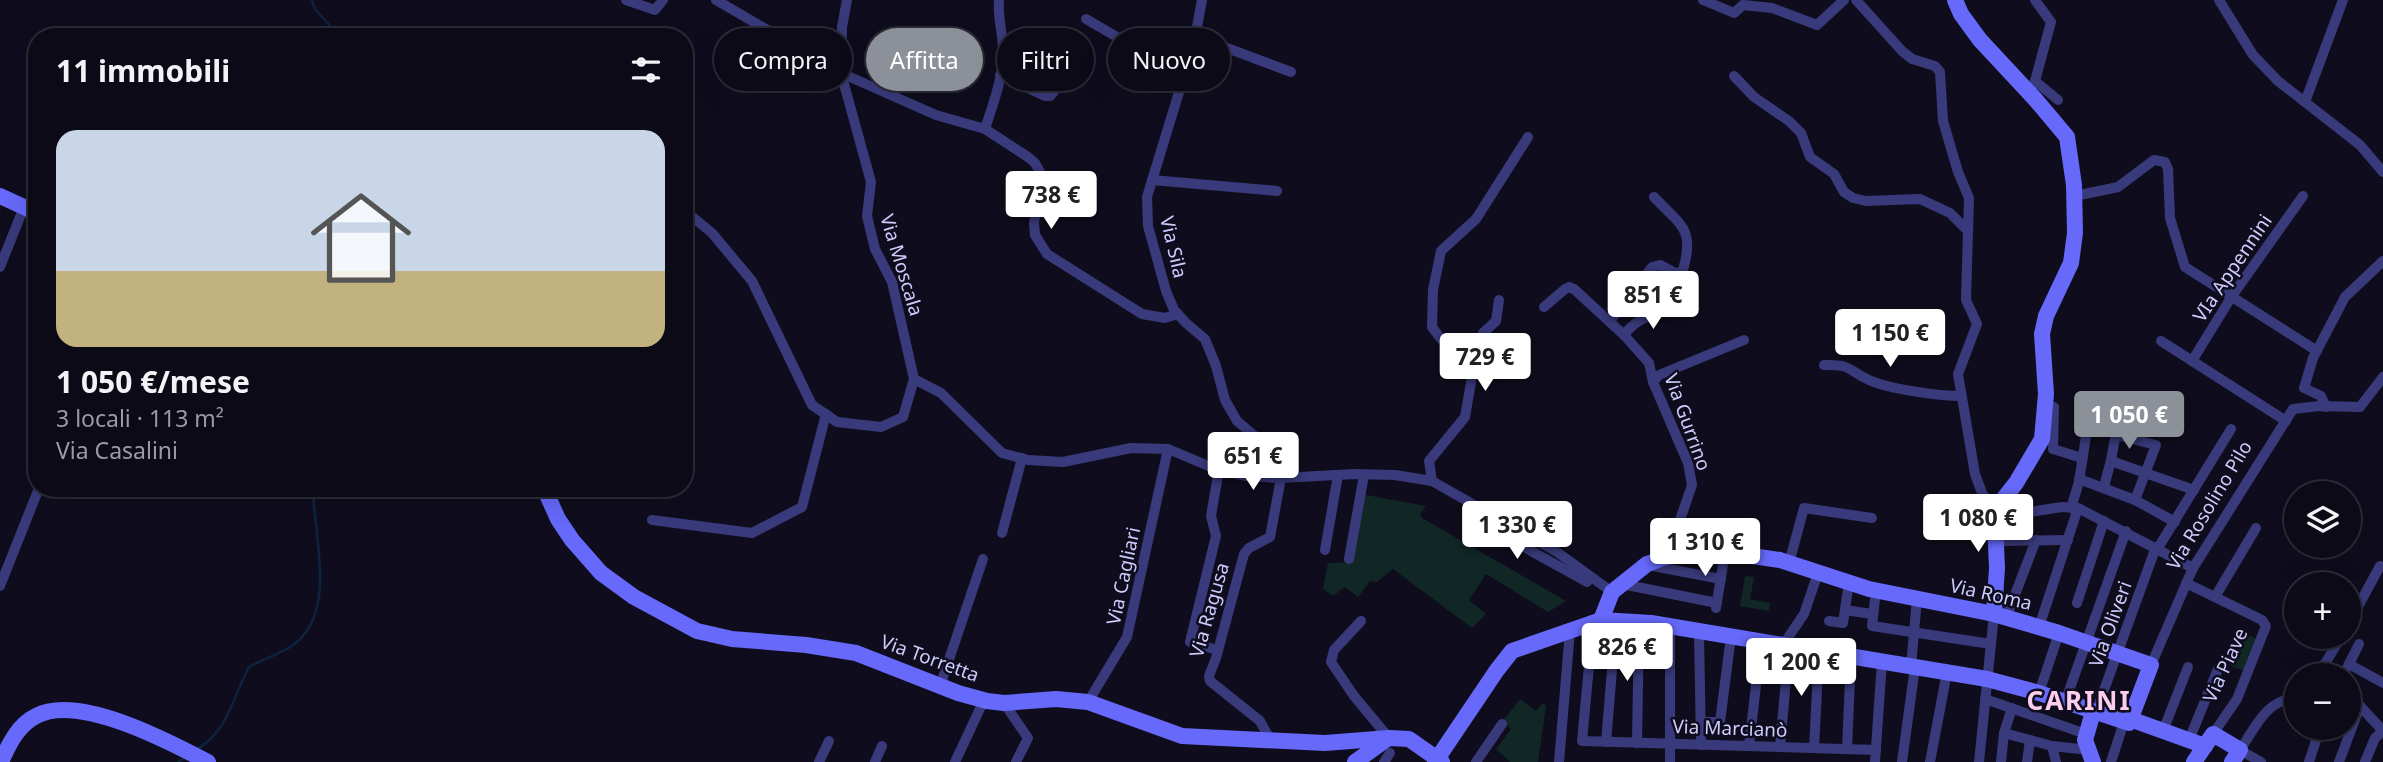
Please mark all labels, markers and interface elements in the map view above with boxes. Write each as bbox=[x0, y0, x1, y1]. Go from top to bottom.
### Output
chip: Compra bbox=[714, 28, 852, 91]
chip: Affitta bbox=[866, 28, 983, 91]
chip: Filtri bbox=[997, 28, 1094, 91]
chip: Nuovo bbox=[1108, 28, 1230, 91]
text: 11 immobili bbox=[56, 50, 230, 91]
icon: filters bbox=[627, 51, 665, 89]
pin: 738 € bbox=[1002, 172, 1100, 231]
icon: home bbox=[298, 175, 424, 301]
text: 738 € bbox=[1022, 178, 1080, 210]
street label: VIa Appennini bbox=[2186, 209, 2278, 327]
street label: Via Moscala bbox=[874, 211, 930, 319]
street label: Via Sila bbox=[1154, 213, 1194, 281]
pin: 851 € bbox=[1604, 272, 1702, 331]
text: 851 € bbox=[1624, 278, 1682, 310]
pin: 1 150 € bbox=[1825, 310, 1955, 369]
text: 1 150 € bbox=[1851, 316, 1929, 348]
pin: 729 € bbox=[1436, 334, 1534, 393]
text: 729 € bbox=[1456, 340, 1514, 372]
text: 1 050 €/mese bbox=[56, 361, 250, 402]
street label: Via Gurrino bbox=[1658, 370, 1718, 474]
pin: 1 050 € bbox=[2064, 392, 2194, 451]
text: 1 050 € bbox=[2090, 398, 2168, 430]
text: 3 locali · 113 m² bbox=[56, 402, 224, 434]
pin: 651 € bbox=[1204, 433, 1302, 492]
text: Via Casalini bbox=[56, 434, 178, 466]
street label: Via Rosolino Pilo bbox=[2160, 435, 2258, 575]
text: 651 € bbox=[1224, 439, 1282, 471]
map controls bbox=[2284, 481, 2361, 740]
button: layers bbox=[2284, 481, 2361, 558]
pin: 1 080 € bbox=[1913, 494, 2043, 554]
text: 1 080 € bbox=[1939, 501, 2017, 533]
pin: 1 330 € bbox=[1452, 502, 1582, 561]
text: 1 330 € bbox=[1478, 508, 1556, 540]
pin: 1 310 € bbox=[1640, 518, 1770, 578]
street label: Via Cagliari bbox=[1100, 525, 1146, 627]
text: 1 310 € bbox=[1666, 525, 1744, 557]
street label: Via Ragusa bbox=[1183, 560, 1235, 660]
street label: Via Roma bbox=[1947, 572, 2035, 616]
button: + bbox=[2284, 572, 2361, 649]
street label: Via Oliveri bbox=[2082, 577, 2138, 671]
pin: 826 € bbox=[1578, 624, 1676, 683]
street label: Via Piave bbox=[2196, 624, 2254, 706]
street label: Via Torretta bbox=[877, 628, 983, 688]
text: 826 € bbox=[1598, 630, 1656, 662]
pin: 1 200 € bbox=[1736, 638, 1866, 698]
text: 1 200 € bbox=[1762, 645, 1840, 677]
button: − bbox=[2284, 663, 2361, 740]
district label: CARINI bbox=[2026, 682, 2132, 718]
street label: Via Marcianò bbox=[1672, 713, 1788, 743]

